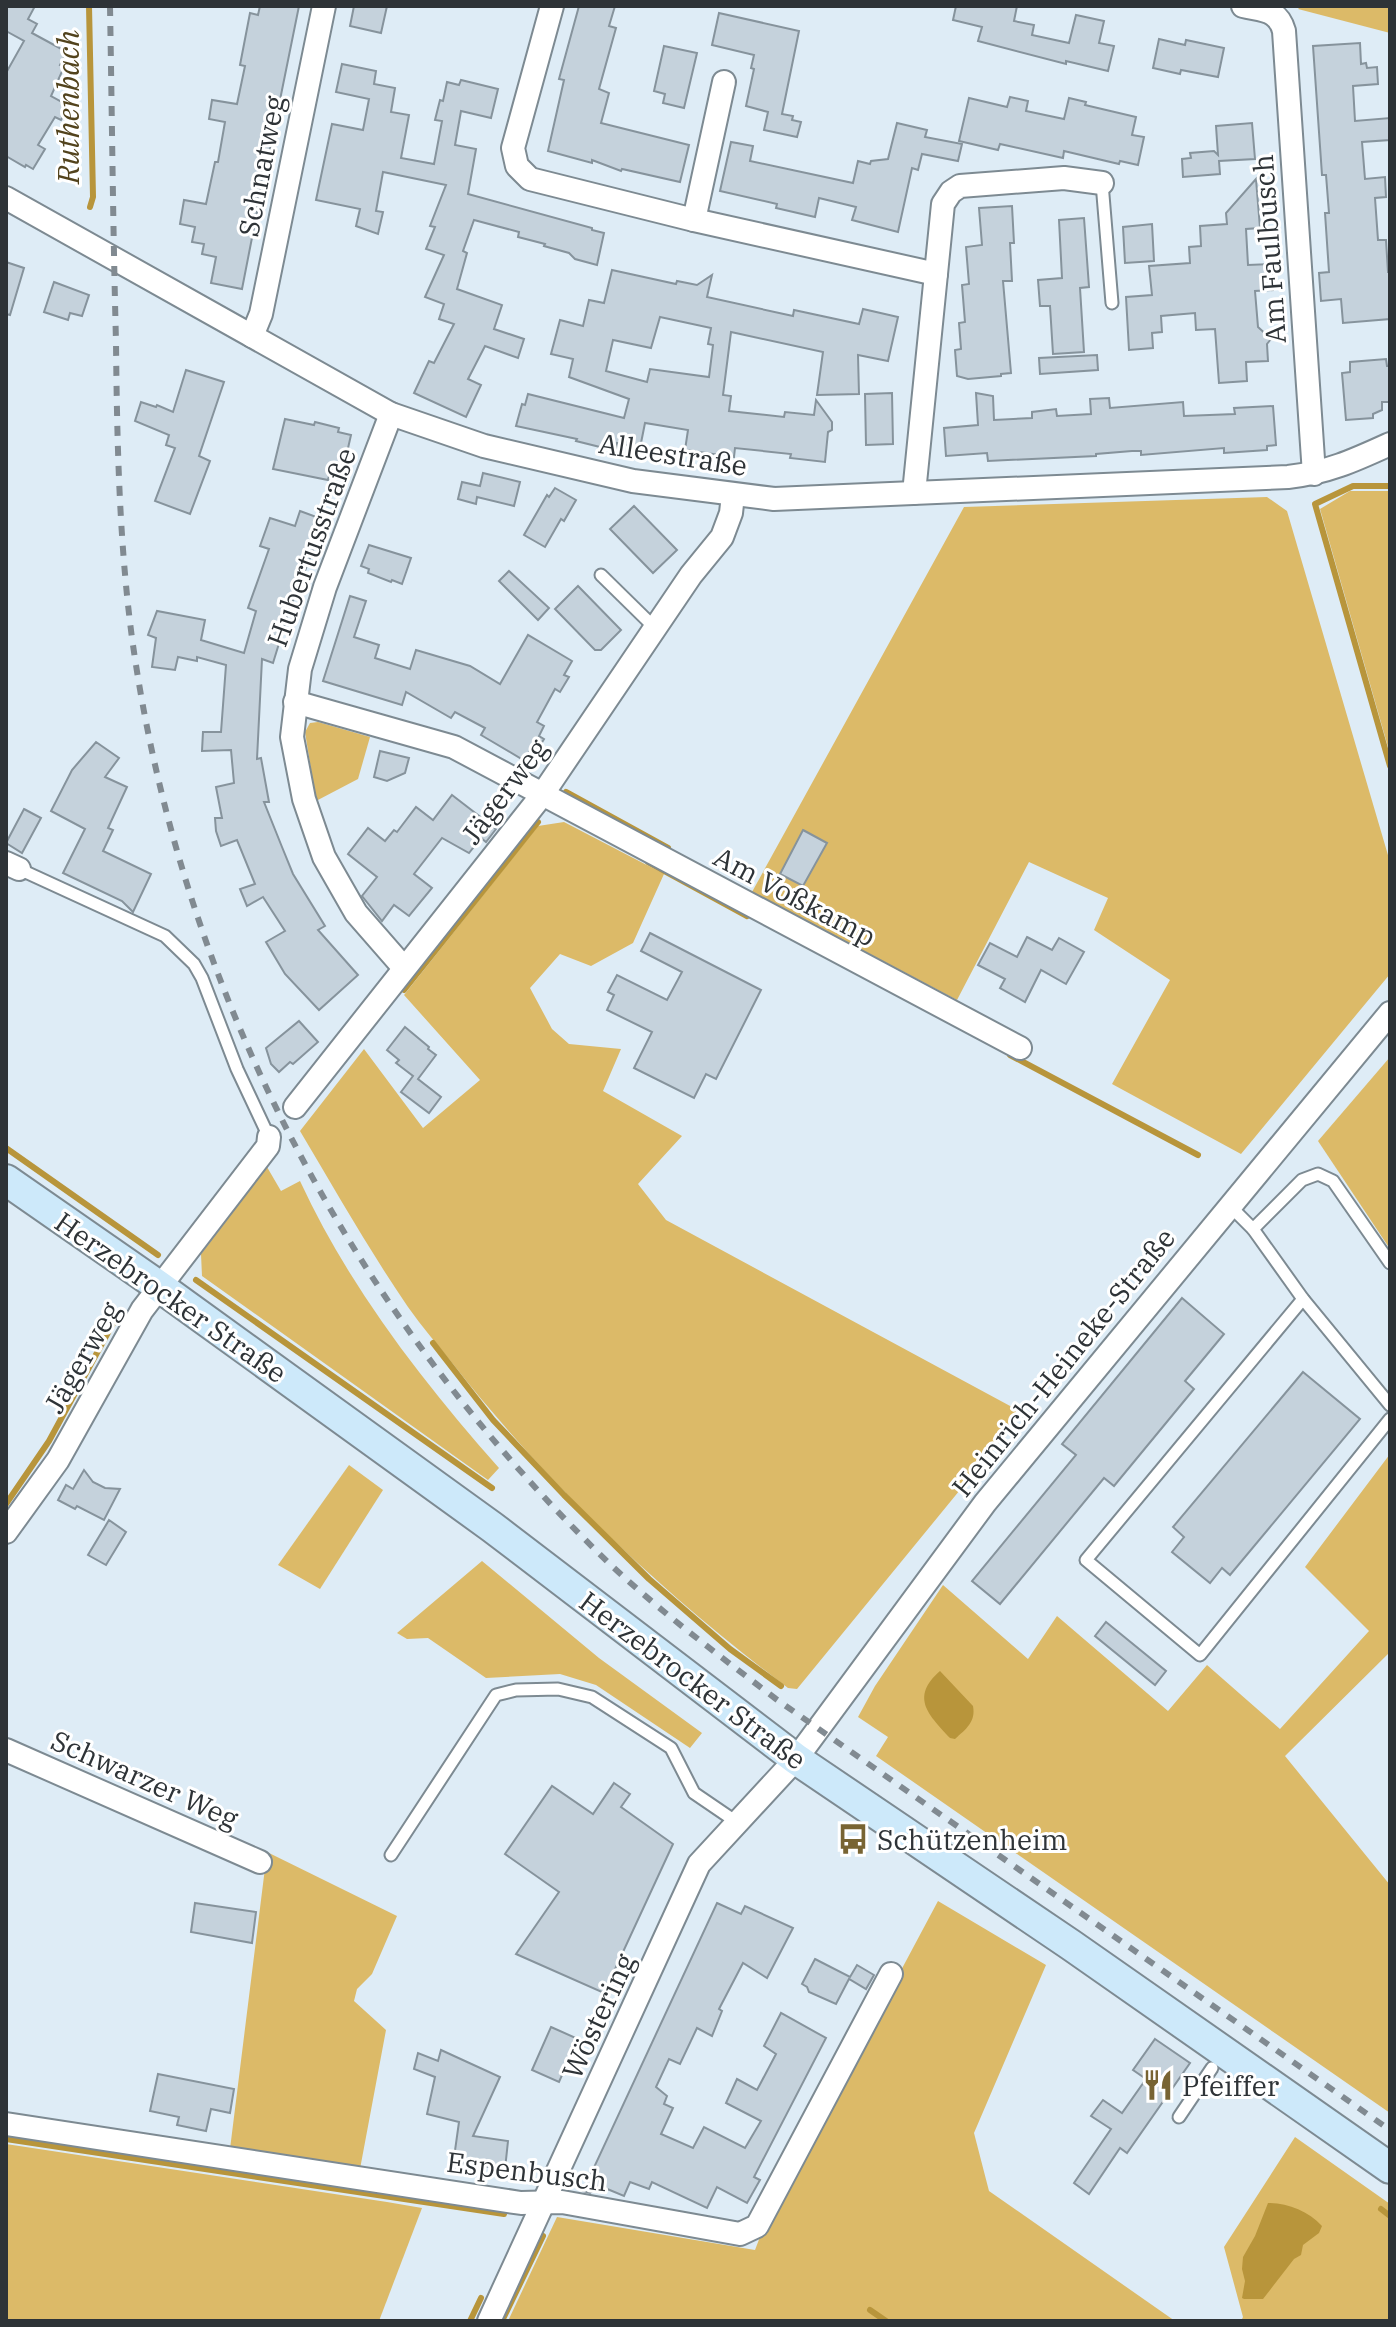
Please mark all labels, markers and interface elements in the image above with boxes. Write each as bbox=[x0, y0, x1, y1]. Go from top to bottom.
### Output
water label: Ruthenbach bbox=[48, 30, 87, 185]
street label: Schnatweg bbox=[229, 92, 293, 240]
street label: Am Faulbusch bbox=[1244, 153, 1294, 345]
street label: Alleestraße bbox=[596, 424, 750, 484]
street label: Hubertusstraße bbox=[258, 443, 364, 651]
street label: Jägerweg bbox=[452, 731, 556, 851]
street label: Am Voßkamp bbox=[707, 838, 883, 954]
street label: Herzebrocker Straße bbox=[48, 1203, 294, 1391]
street label: Heinrich-Heineke-Straße bbox=[943, 1220, 1183, 1504]
street label: Jägerweg bbox=[35, 1295, 129, 1419]
street label: Herzebrocker Straße bbox=[572, 1583, 814, 1777]
street label: Schwarzer Weg bbox=[46, 1721, 244, 1837]
place label: Schützenheim bbox=[877, 1821, 1067, 1858]
bus stop icon: Schützenheim bbox=[836, 1822, 870, 1856]
street label: Wöstering bbox=[553, 1947, 643, 2085]
place label: Pfeiffer bbox=[1182, 2067, 1280, 2104]
restaurant icon: Pfeiffer bbox=[1141, 2068, 1175, 2102]
street label: Espenbusch bbox=[445, 2143, 609, 2199]

